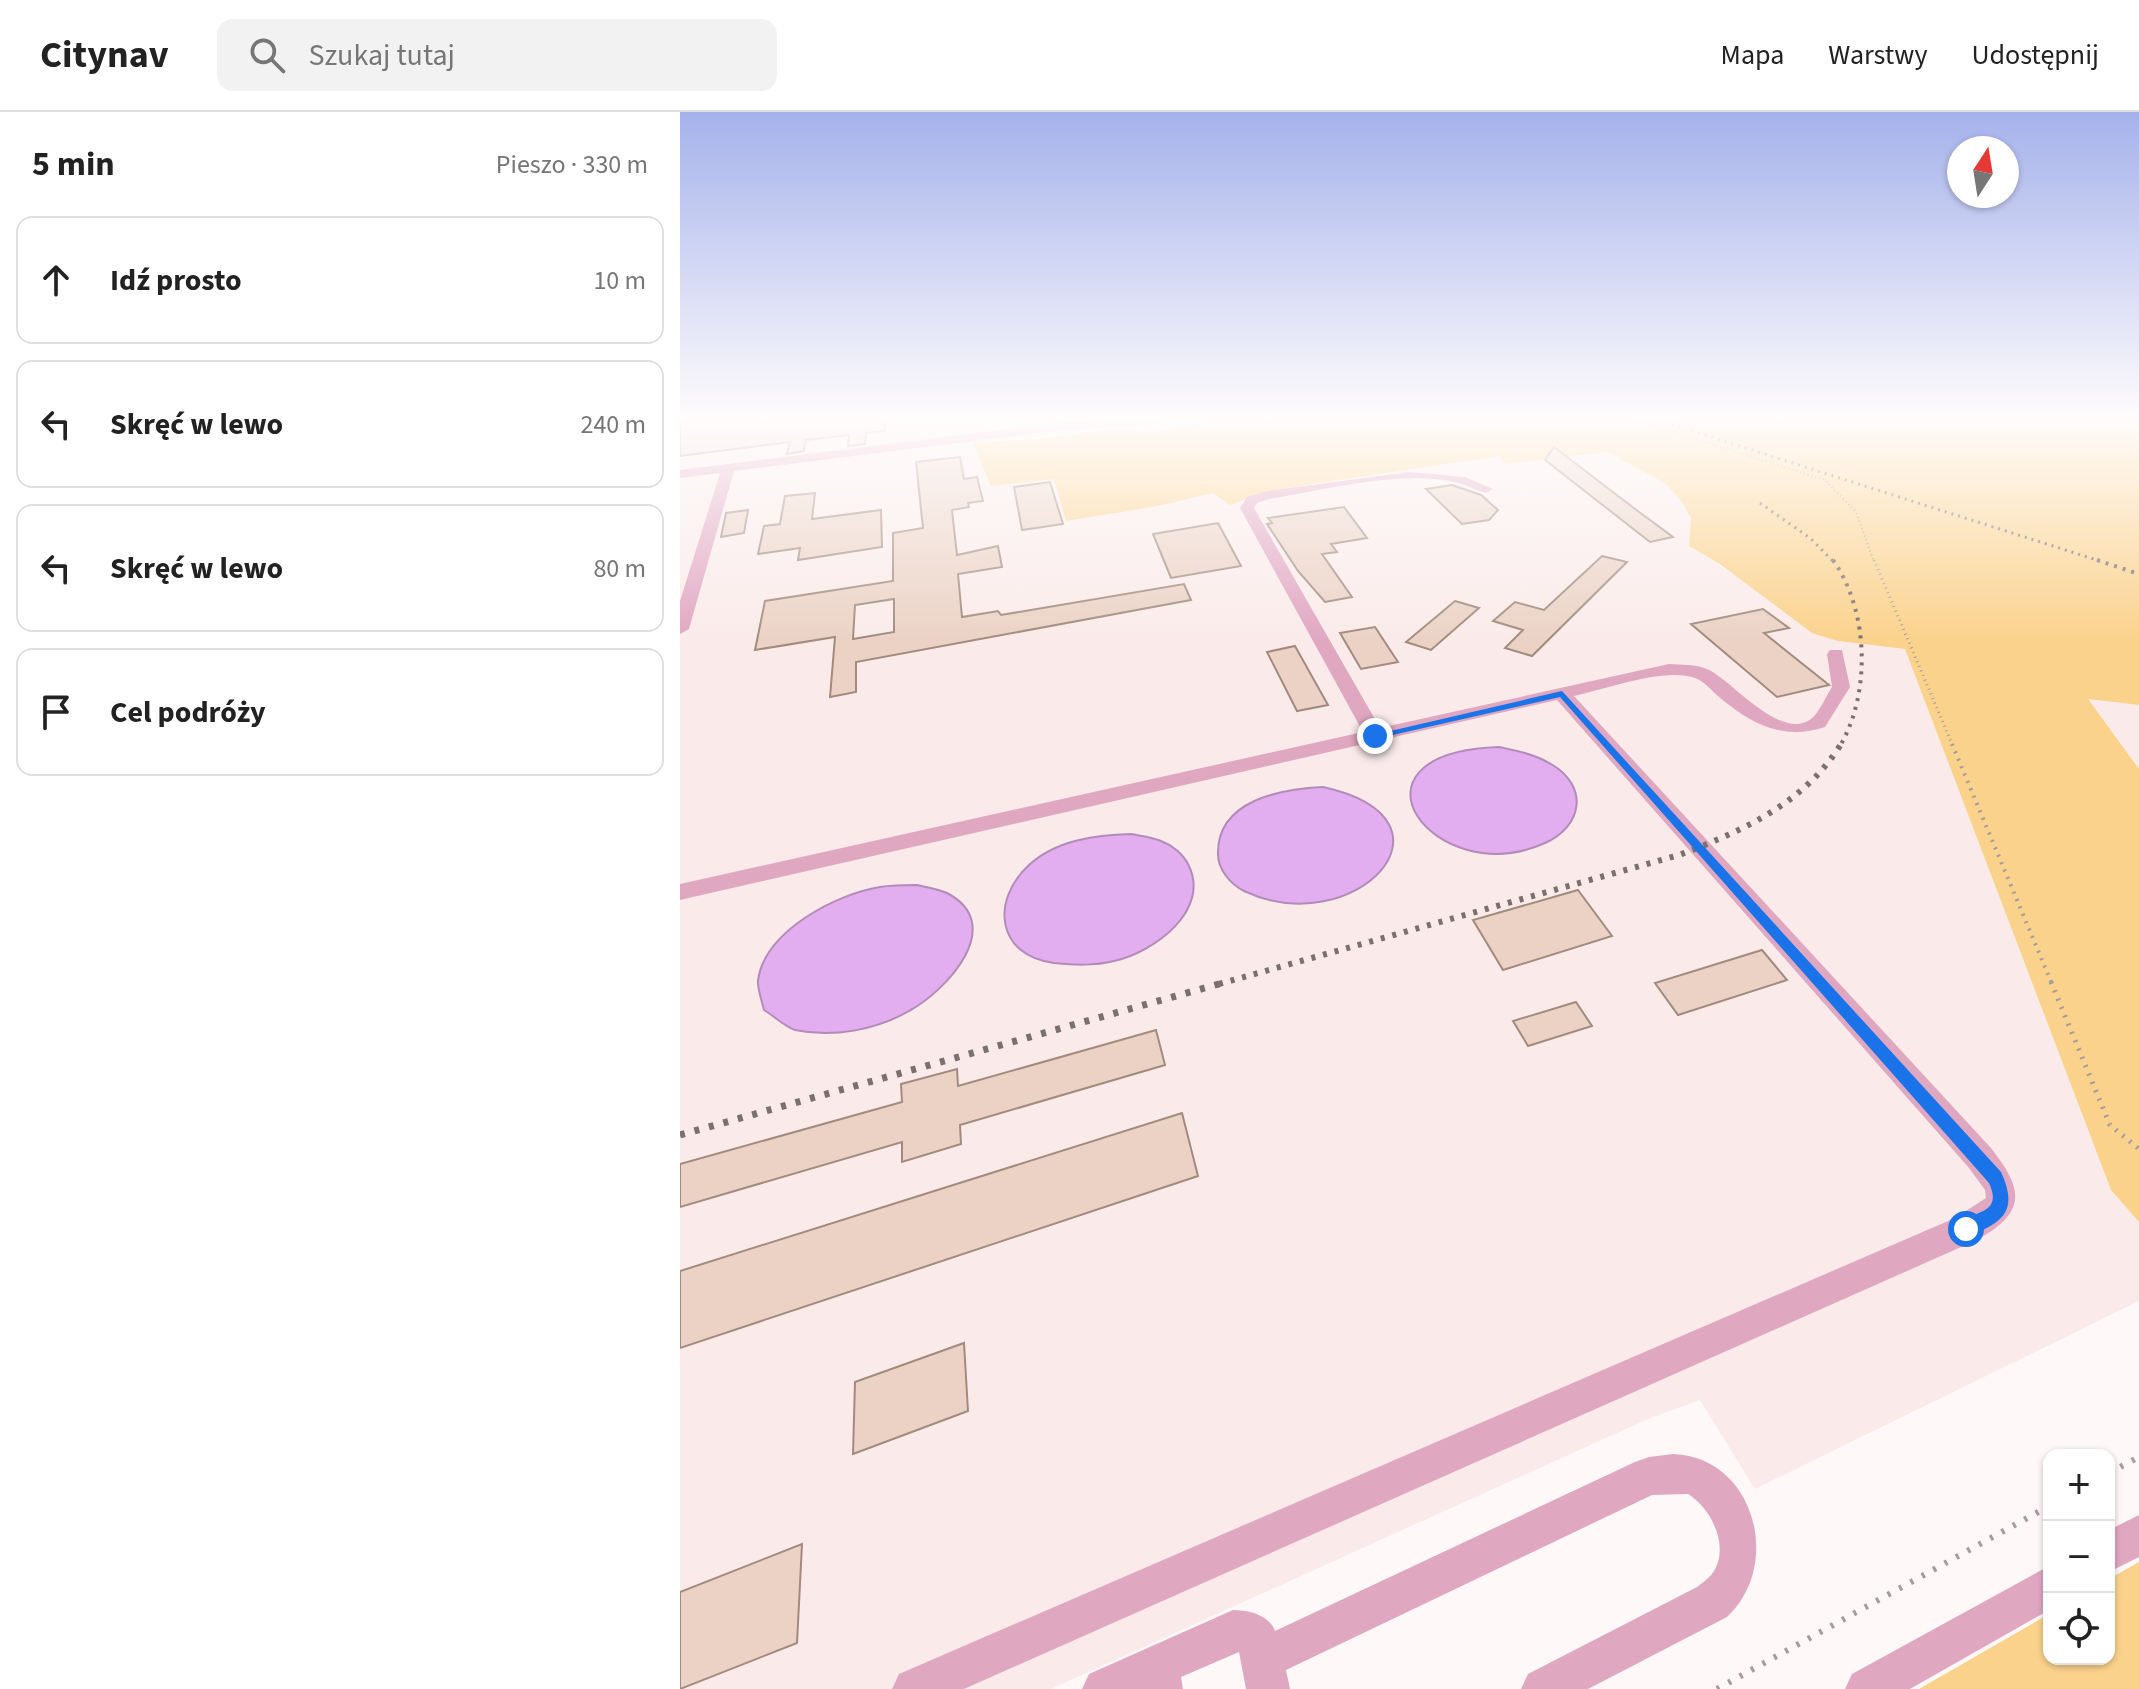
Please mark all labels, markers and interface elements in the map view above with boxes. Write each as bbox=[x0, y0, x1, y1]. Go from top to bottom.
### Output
search box bbox=[217, 19, 777, 91]
text: Citynav bbox=[40, 28, 169, 82]
icon: search bbox=[245, 33, 289, 77]
text: Szukaj tutaj bbox=[309, 34, 455, 77]
text: Mapa bbox=[1721, 35, 1784, 75]
text: Warstwy bbox=[1828, 35, 1927, 75]
text: Udostępnij bbox=[1971, 35, 2099, 75]
north arrow bbox=[1947, 136, 2019, 208]
text: 5 min bbox=[32, 140, 115, 189]
text: Pieszo · 330 m bbox=[496, 146, 648, 183]
icon: ahead bbox=[34, 258, 78, 302]
text: Idź prosto bbox=[110, 259, 242, 302]
text: 10 m bbox=[593, 262, 646, 299]
icon: left bbox=[34, 402, 78, 446]
text: Skręć w lewo bbox=[110, 403, 283, 446]
text: 240 m bbox=[580, 406, 646, 443]
icon: left bbox=[34, 546, 78, 590]
text: Skręć w lewo bbox=[110, 547, 283, 590]
text: 80 m bbox=[593, 550, 646, 587]
icon: arrive bbox=[34, 690, 78, 734]
text: Cel podróży bbox=[110, 691, 266, 734]
route end bbox=[1357, 718, 1393, 754]
route start bbox=[1948, 1211, 1984, 1247]
map controls bbox=[2043, 1449, 2115, 1665]
button: + bbox=[2043, 1449, 2115, 1521]
button: − bbox=[2043, 1521, 2115, 1593]
button: locate bbox=[2043, 1593, 2115, 1665]

